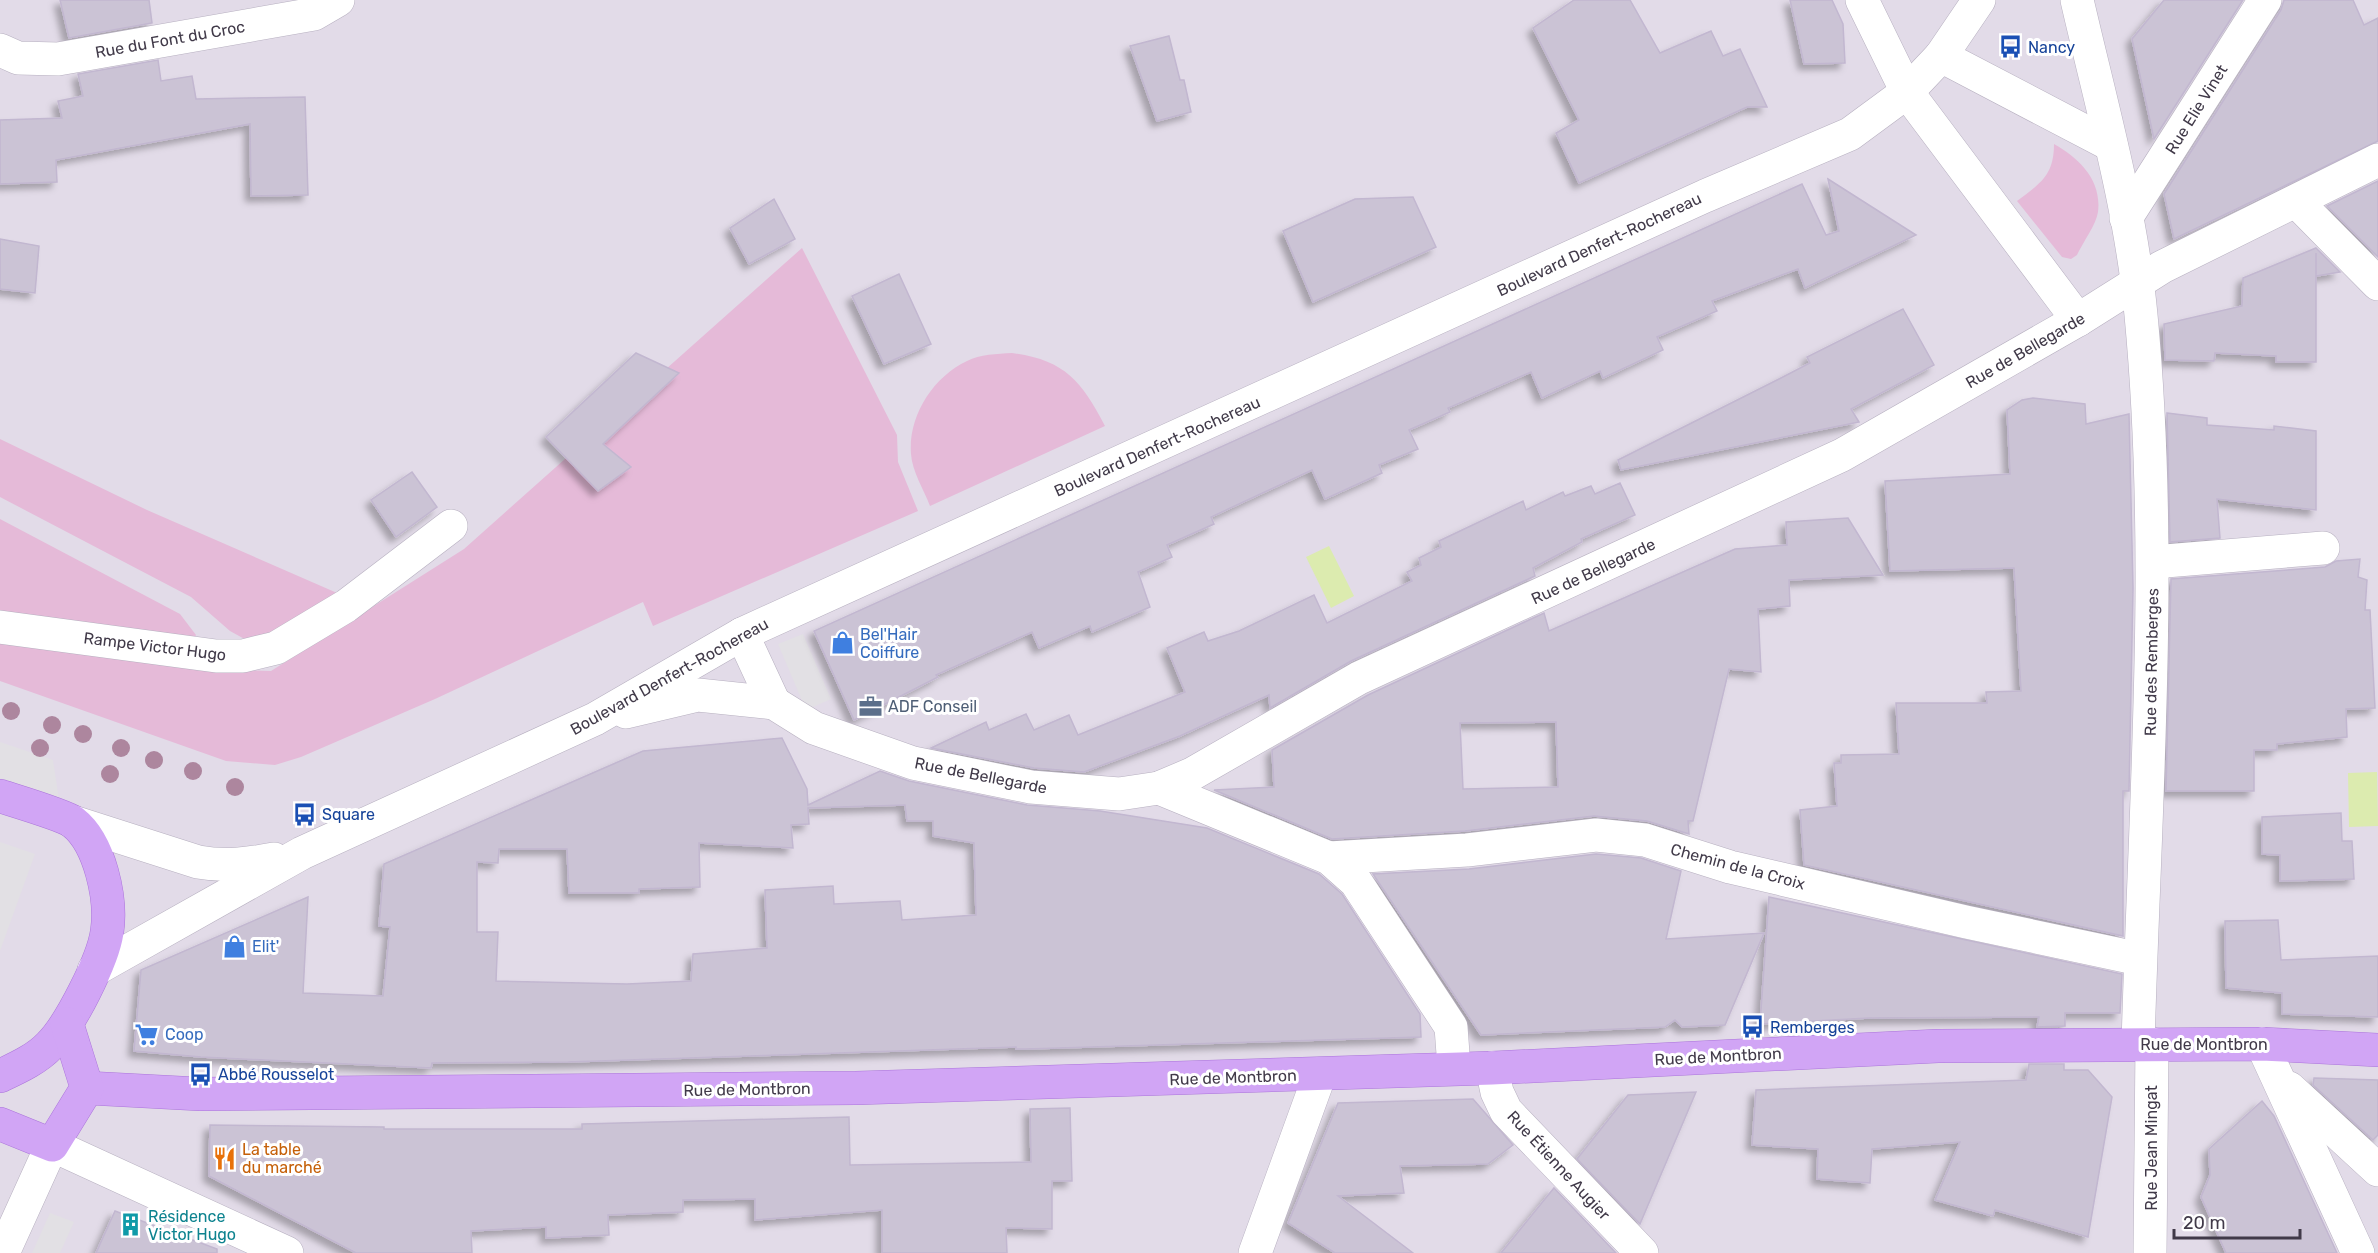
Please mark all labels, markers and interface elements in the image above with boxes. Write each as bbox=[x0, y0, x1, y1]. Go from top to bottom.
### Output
street label: Rue du Font du Croc bbox=[94, 17, 247, 62]
bus stop icon: Nancy bbox=[1997, 34, 2023, 60]
place label: Nancy bbox=[2028, 38, 2075, 57]
street label: Rue Elie Vinet bbox=[2161, 61, 2232, 158]
street label: Boulevard Denfert-Rochereau bbox=[1494, 189, 1705, 300]
street label: Rue de Bellegarde bbox=[1962, 309, 2088, 392]
street label: Boulevard Denfert-Rochereau bbox=[1051, 392, 1263, 501]
street label: Rue de Bellegarde bbox=[1528, 534, 1658, 608]
street label: Rue des Remberges bbox=[2141, 588, 2162, 736]
street label: Boulevard Denfert-Rochereau bbox=[567, 614, 772, 739]
place label: Bel'Hair Coiffure bbox=[860, 625, 919, 662]
street label: Rampe Victor Hugo bbox=[83, 628, 227, 665]
shop icon: Bel'Hair Coiffure bbox=[829, 630, 855, 656]
office icon: ADF Conseil bbox=[857, 693, 883, 719]
place label: ADF Conseil bbox=[888, 697, 977, 716]
street label: Rue de Bellegarde bbox=[913, 753, 1049, 798]
bus stop icon: Square bbox=[291, 801, 317, 827]
place label: Square bbox=[322, 805, 375, 824]
street label: Chemin de la Croix bbox=[1669, 839, 1808, 894]
shop icon: Elit' bbox=[221, 933, 247, 959]
place label: Elit' bbox=[252, 937, 279, 956]
bus stop icon: Remberges bbox=[1739, 1014, 1765, 1040]
place label: Remberges bbox=[1770, 1018, 1855, 1037]
supermarket icon: Coop bbox=[134, 1021, 160, 1047]
place label: Coop bbox=[165, 1025, 204, 1044]
street label: Rue de Montbron bbox=[2140, 1035, 2268, 1054]
street label: Rue de Montbron bbox=[1654, 1044, 1782, 1069]
bus stop icon: Abbé Rousselot bbox=[187, 1061, 213, 1087]
place label: Abbé Rousselot bbox=[218, 1065, 334, 1084]
street label: Rue de Montbron bbox=[1169, 1066, 1297, 1089]
street label: Rue de Montbron bbox=[683, 1079, 811, 1100]
street label: Rue Jean Mingat bbox=[2142, 1085, 2161, 1211]
street label: Rue Étienne Augier bbox=[1503, 1107, 1614, 1224]
place label: La table du marché bbox=[242, 1140, 322, 1177]
restaurant icon: La table du marché bbox=[211, 1145, 237, 1171]
scale bar bbox=[2174, 1202, 2300, 1240]
place label: Résidence Victor Hugo bbox=[148, 1207, 236, 1244]
building icon: Résidence Victor Hugo bbox=[117, 1212, 143, 1238]
text: 20 m bbox=[2183, 1212, 2225, 1234]

